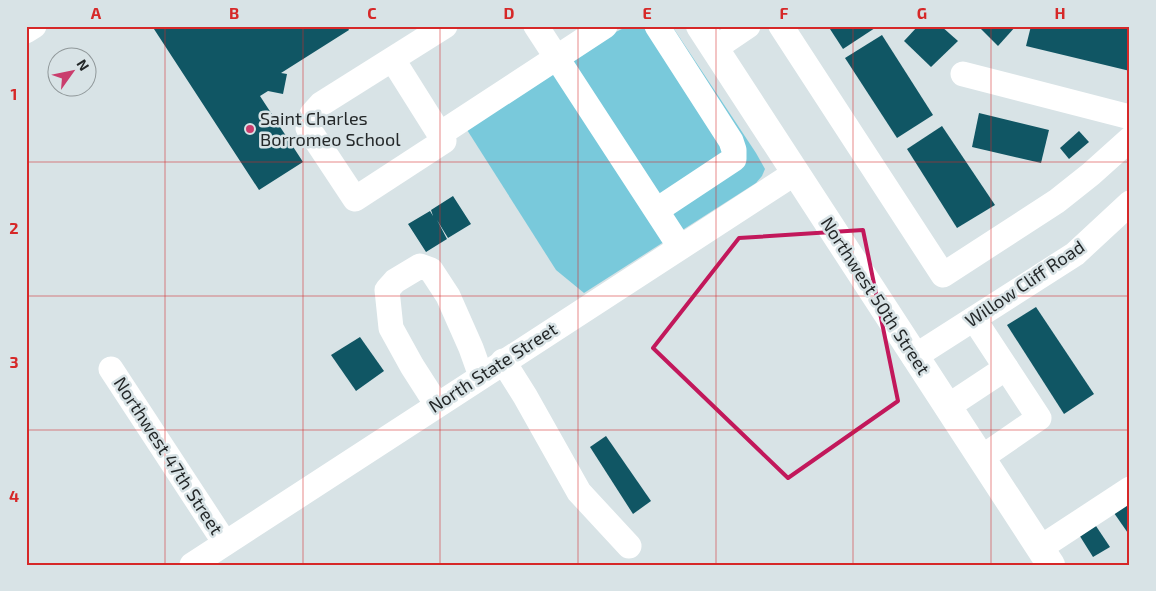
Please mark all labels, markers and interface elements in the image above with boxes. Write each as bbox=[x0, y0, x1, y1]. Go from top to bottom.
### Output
text: A bbox=[91, 3, 102, 22]
text: B bbox=[229, 3, 239, 22]
text: C bbox=[367, 3, 377, 22]
text: D bbox=[504, 3, 515, 22]
text: E bbox=[642, 3, 652, 22]
text: F bbox=[780, 3, 789, 22]
text: G bbox=[917, 3, 927, 22]
text: H bbox=[1054, 3, 1066, 22]
north arrow bbox=[48, 48, 98, 98]
text: N bbox=[73, 56, 93, 74]
text: 1 bbox=[11, 84, 17, 103]
place label: Saint Charles Borromeo School bbox=[260, 107, 401, 150]
marker: Saint Charles Borromeo School bbox=[244, 123, 256, 135]
street label: Northwest 50th Street bbox=[817, 212, 935, 379]
text: 2 bbox=[9, 218, 19, 237]
street label: Willow Cliff Road bbox=[961, 235, 1088, 331]
street label: North State Street bbox=[424, 317, 561, 417]
text: 3 bbox=[9, 352, 19, 371]
street label: Northwest 47th Street bbox=[110, 372, 228, 539]
text: 4 bbox=[9, 486, 19, 505]

